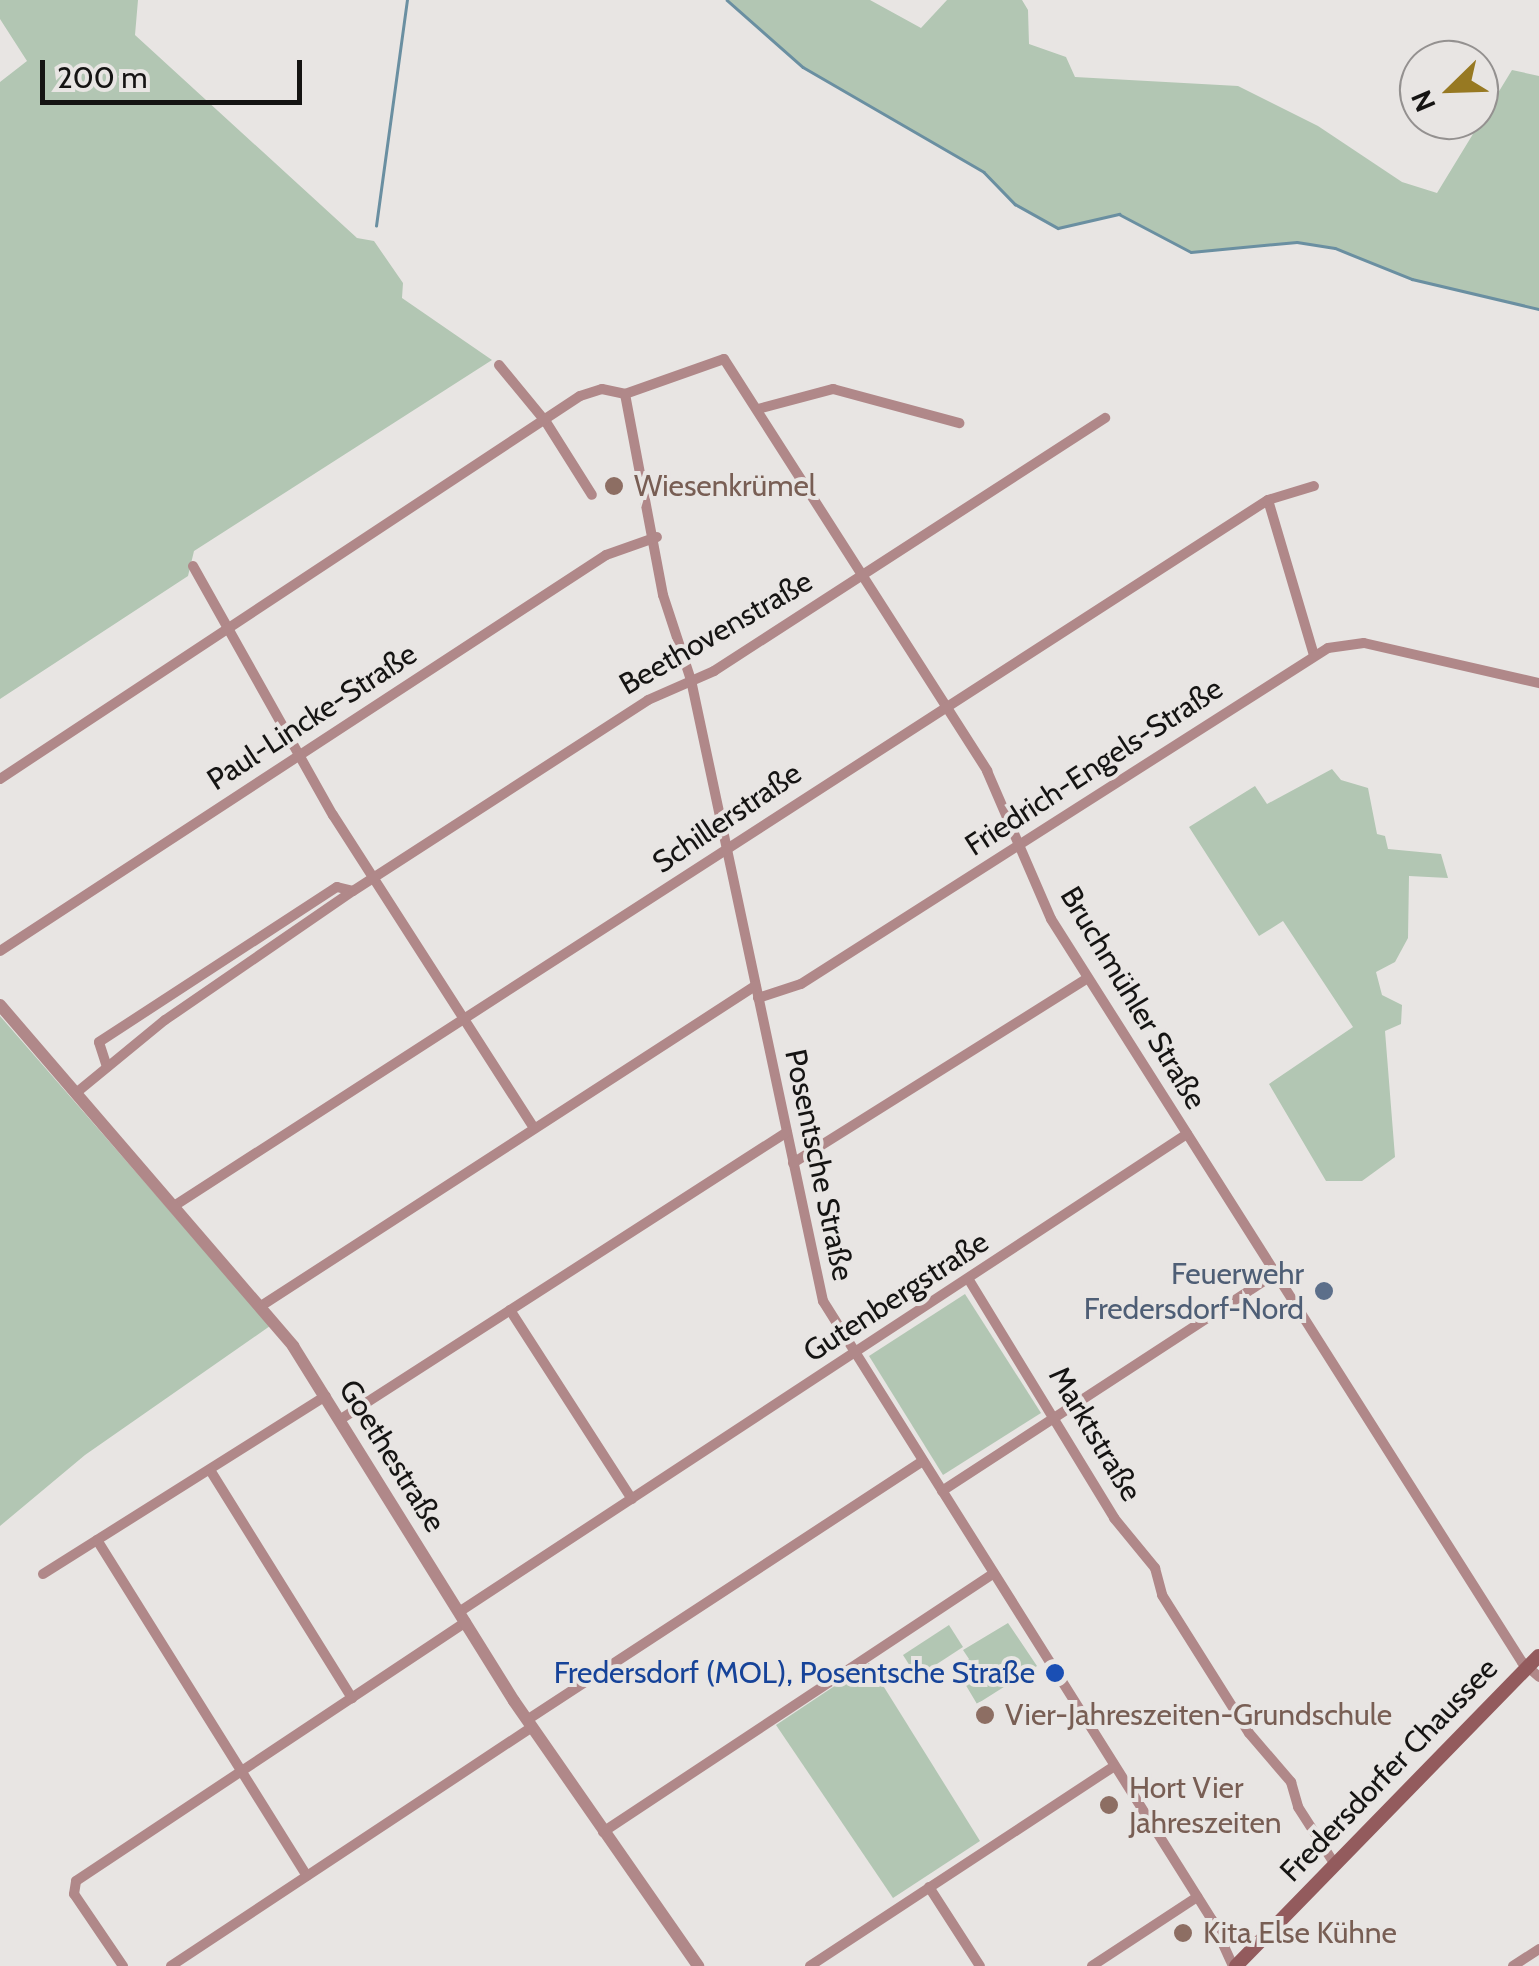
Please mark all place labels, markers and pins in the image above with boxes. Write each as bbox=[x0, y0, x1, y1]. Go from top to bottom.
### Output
place label: Wiesenkrümel bbox=[634, 468, 816, 504]
marker: Wiesenkrümel bbox=[603, 475, 625, 497]
place label: Feuerwehr Fredersdorf-Nord bbox=[1084, 1256, 1304, 1326]
marker: Feuerwehr Fredersdorf-Nord bbox=[1313, 1280, 1335, 1302]
place label: Fredersdorf (MOL), Posentsche Straße bbox=[554, 1655, 1035, 1691]
marker: Fredersdorf (MOL), Posentsche Straße bbox=[1044, 1662, 1066, 1684]
place label: Vier-Jahreszeiten-Grundschule bbox=[1005, 1697, 1392, 1733]
marker: Vier-Jahreszeiten-Grundschule bbox=[974, 1704, 996, 1726]
place label: Hort Vier Jahreszeiten bbox=[1129, 1770, 1282, 1840]
marker: Hort Vier Jahreszeiten bbox=[1098, 1794, 1120, 1816]
place label: Kita Else Kühne bbox=[1203, 1915, 1397, 1951]
marker: Kita Else Kühne bbox=[1172, 1922, 1194, 1944]

